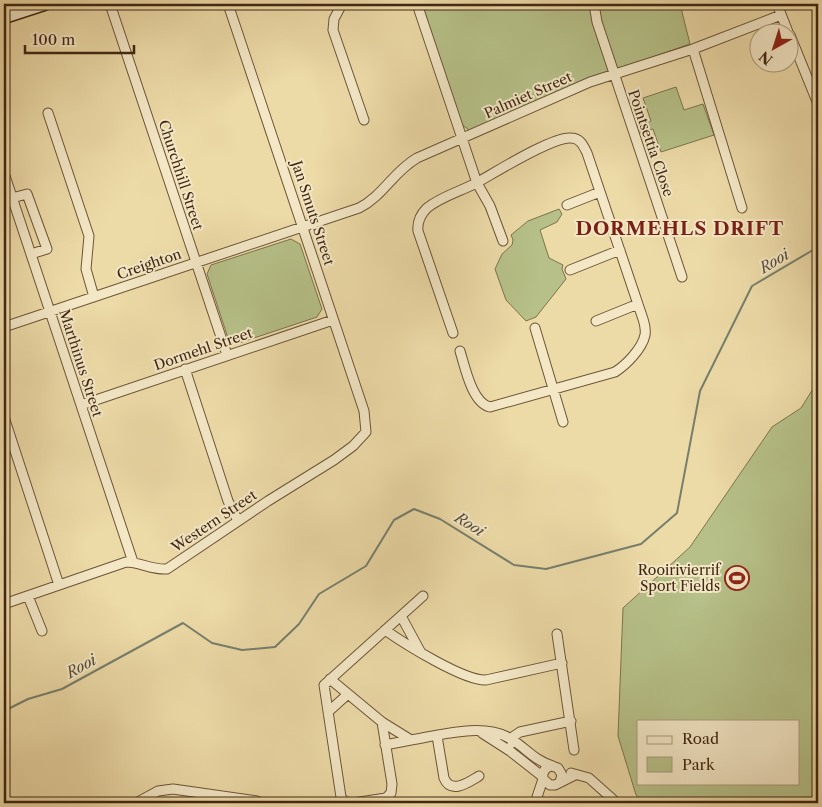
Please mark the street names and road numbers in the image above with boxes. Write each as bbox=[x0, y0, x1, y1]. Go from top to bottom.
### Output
street label: Palmiet Street bbox=[481, 68, 575, 122]
street label: Pointsettia Close bbox=[624, 87, 678, 199]
street label: Churchhill Street bbox=[155, 118, 207, 232]
street label: Jan Smuts Street bbox=[287, 156, 338, 268]
street label: Creighton bbox=[114, 244, 184, 283]
street label: Marthinus Street bbox=[55, 307, 107, 419]
street label: Dormehl Street bbox=[151, 324, 255, 374]
street label: Western Street bbox=[167, 486, 260, 557]

